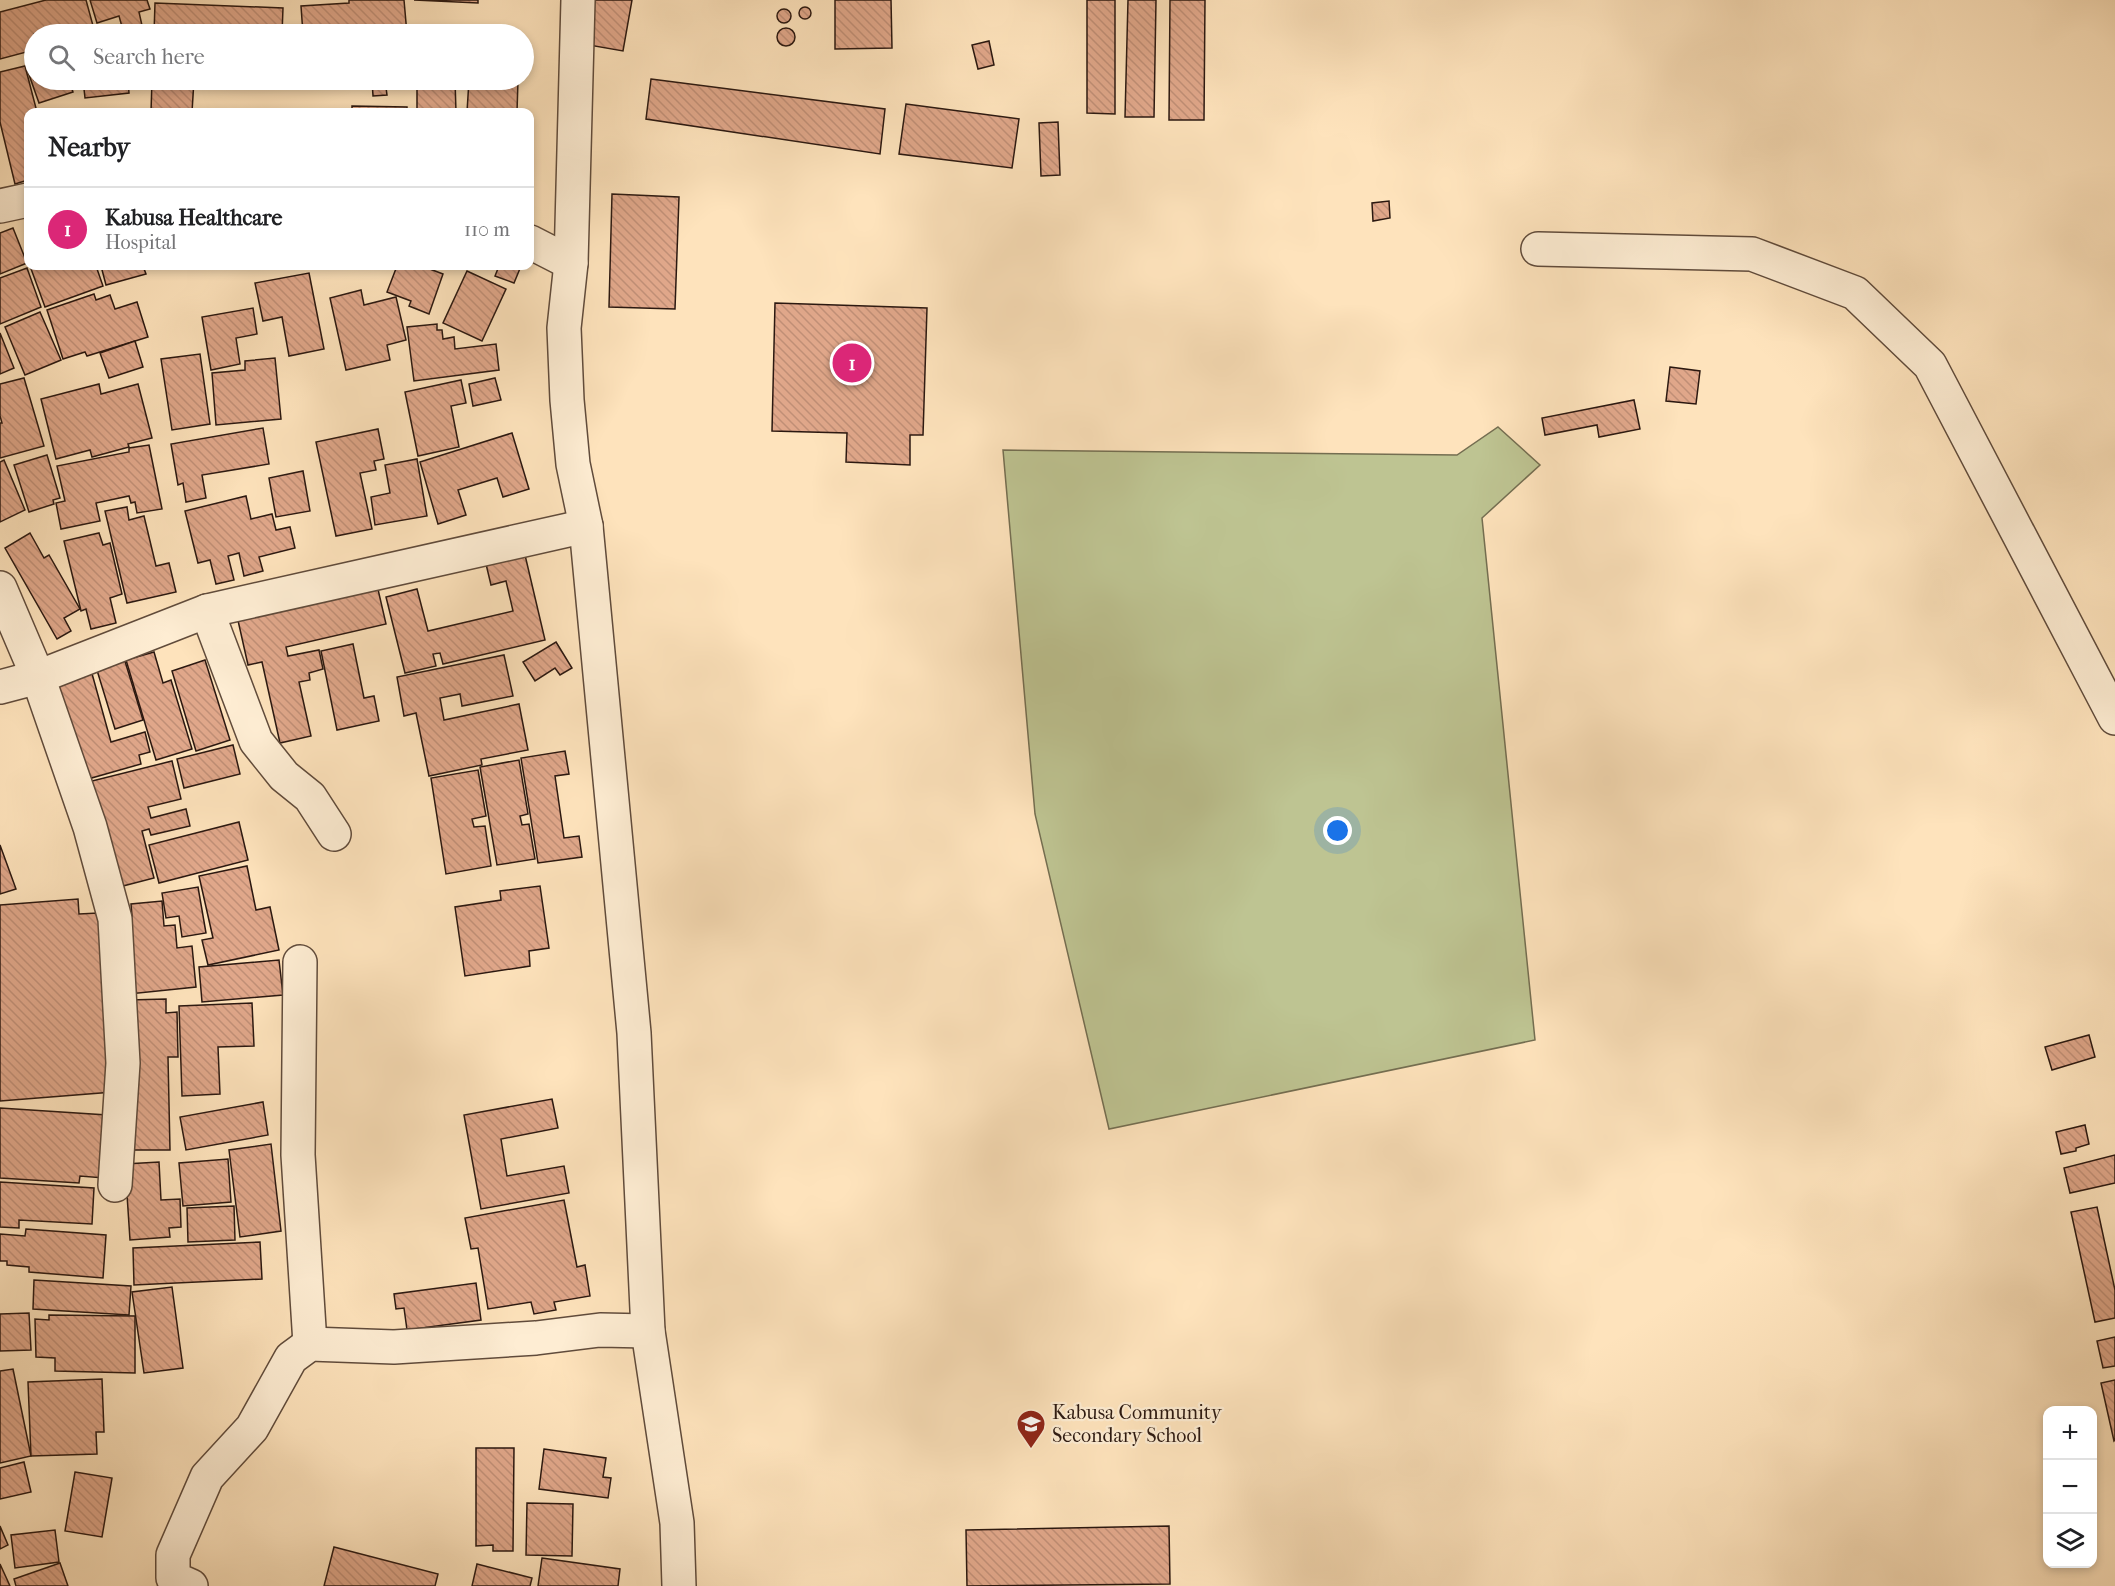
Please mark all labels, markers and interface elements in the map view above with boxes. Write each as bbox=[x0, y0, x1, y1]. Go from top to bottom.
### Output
search box bbox=[24, 24, 534, 90]
icon: search bbox=[45, 41, 78, 74]
text: Search here bbox=[93, 44, 205, 70]
text: Nearby bbox=[48, 132, 130, 163]
text: Kabusa Healthcare bbox=[105, 205, 282, 231]
text: 1 bbox=[64, 218, 71, 241]
text: 110 m bbox=[464, 218, 510, 241]
text: Hospital bbox=[105, 231, 177, 254]
pin: 1 bbox=[832, 340, 872, 386]
your location bbox=[1323, 816, 1352, 845]
place label: Kabusa Community Secondary School bbox=[1052, 1401, 1223, 1447]
map controls bbox=[2043, 1406, 2097, 1568]
button: + bbox=[2043, 1406, 2097, 1460]
school or university icon: Kabusa Community Secondary School bbox=[1015, 1408, 1047, 1450]
button: − bbox=[2043, 1460, 2097, 1514]
button: layers bbox=[2043, 1514, 2097, 1568]

